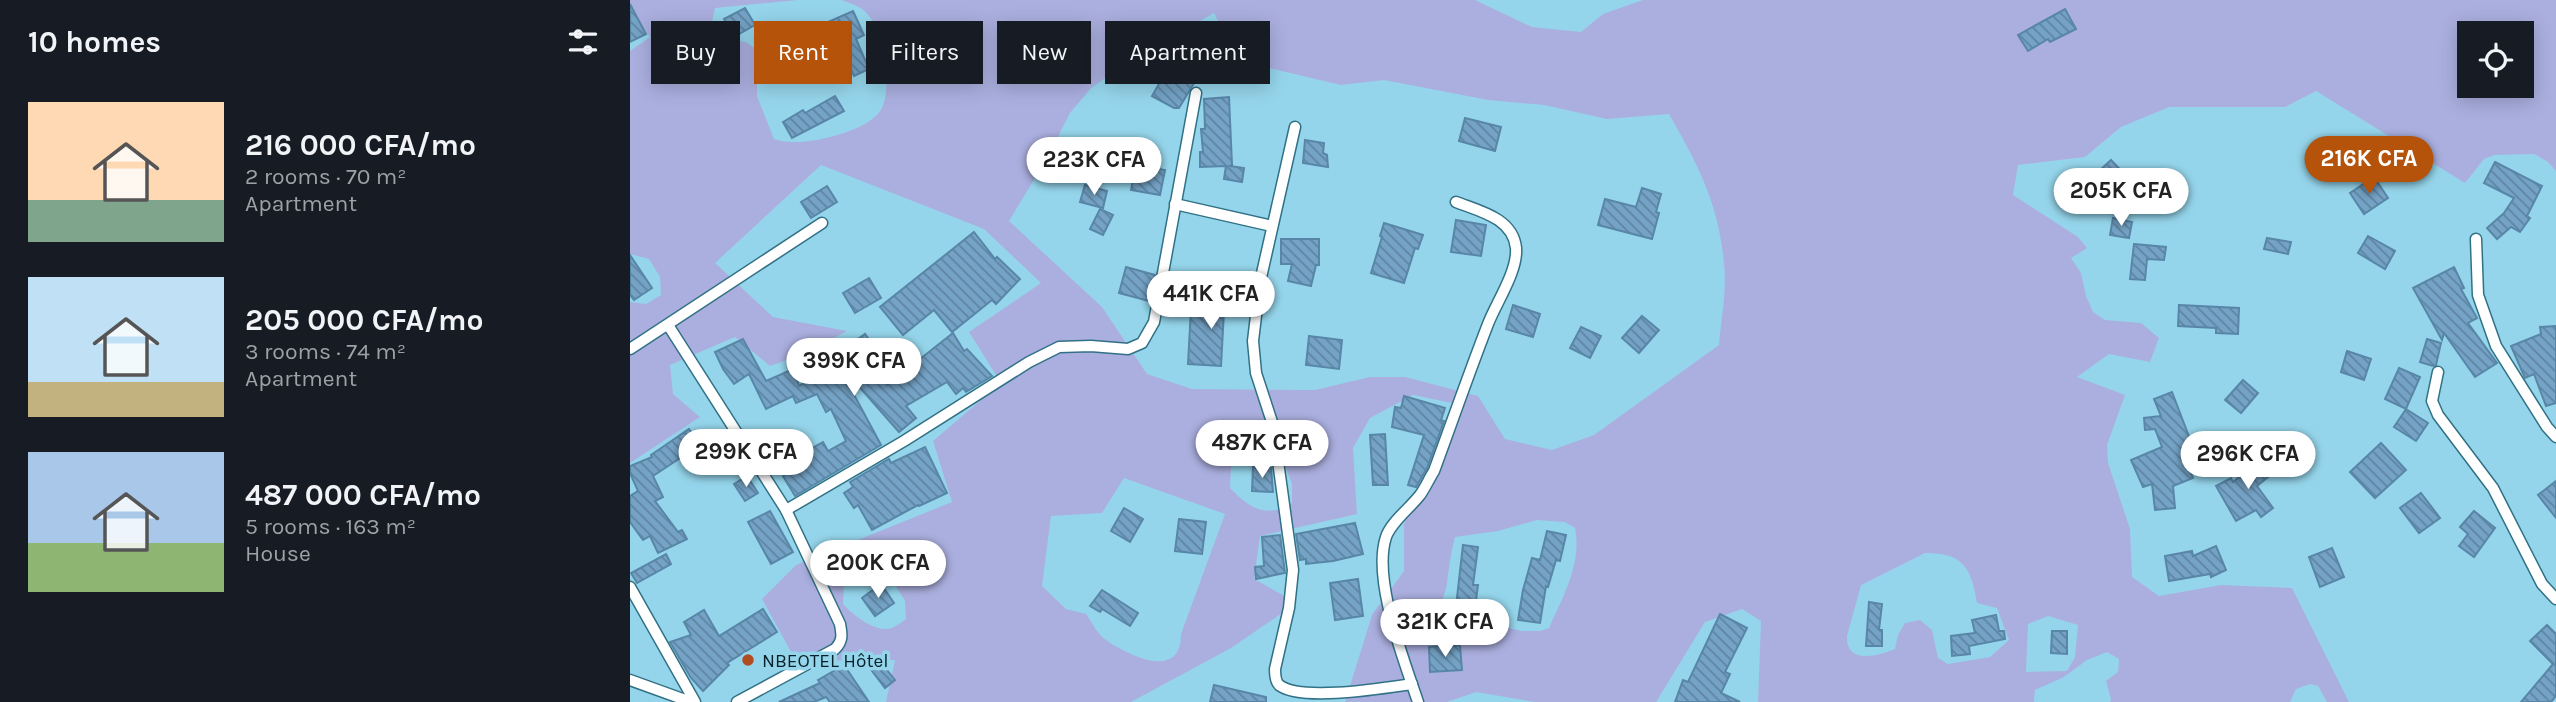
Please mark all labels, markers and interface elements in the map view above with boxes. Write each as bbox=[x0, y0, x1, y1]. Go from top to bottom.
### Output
chip: Buy bbox=[651, 21, 740, 84]
chip: Rent bbox=[754, 21, 852, 84]
chip: Filters bbox=[866, 21, 983, 84]
chip: New bbox=[997, 21, 1091, 84]
chip: Apartment bbox=[1105, 21, 1270, 84]
map controls bbox=[2457, 21, 2534, 98]
button: locate bbox=[2457, 21, 2534, 98]
icon: filters bbox=[564, 23, 602, 61]
text: 10 homes bbox=[28, 24, 161, 60]
text: 216 000 CFA/mo bbox=[245, 127, 476, 163]
icon: home bbox=[84, 130, 168, 214]
pin: 216K CFA bbox=[2297, 136, 2441, 196]
pin: 223K CFA bbox=[1022, 138, 1166, 197]
text: 216K CFA bbox=[2321, 145, 2417, 172]
text: 223K CFA bbox=[1042, 146, 1146, 173]
text: 2 rooms · 70 m² bbox=[245, 163, 407, 190]
pin: 205K CFA bbox=[2049, 168, 2193, 228]
text: 205K CFA bbox=[2070, 177, 2172, 204]
text: Apartment bbox=[245, 190, 357, 217]
pin: 441K CFA bbox=[1139, 272, 1283, 331]
text: 441K CFA bbox=[1163, 280, 1259, 307]
text: 205 000 CFA/mo bbox=[245, 302, 484, 338]
icon: home bbox=[84, 305, 168, 389]
text: 3 rooms · 74 m² bbox=[245, 338, 406, 365]
pin: 399K CFA bbox=[782, 338, 926, 398]
text: 399K CFA bbox=[802, 347, 906, 374]
text: Apartment bbox=[245, 365, 357, 392]
pin: 487K CFA bbox=[1190, 420, 1334, 480]
text: 487K CFA bbox=[1212, 429, 1312, 456]
pin: 299K CFA bbox=[674, 430, 818, 489]
pin: 296K CFA bbox=[2176, 432, 2320, 491]
text: 299K CFA bbox=[695, 438, 797, 465]
text: 296K CFA bbox=[2197, 440, 2299, 467]
text: 487 000 CFA/mo bbox=[245, 477, 481, 513]
icon: home bbox=[84, 480, 168, 564]
text: 5 rooms · 163 m² bbox=[245, 513, 416, 540]
text: House bbox=[245, 540, 311, 567]
pin: 200K CFA bbox=[806, 540, 950, 600]
text: 200K CFA bbox=[826, 549, 930, 576]
pin: 321K CFA bbox=[1373, 600, 1517, 659]
text: 321K CFA bbox=[1396, 608, 1494, 635]
place label: NBEOTEL Hôtel bbox=[762, 650, 889, 672]
marker: NBEOTEL Hôtel bbox=[740, 652, 756, 668]

